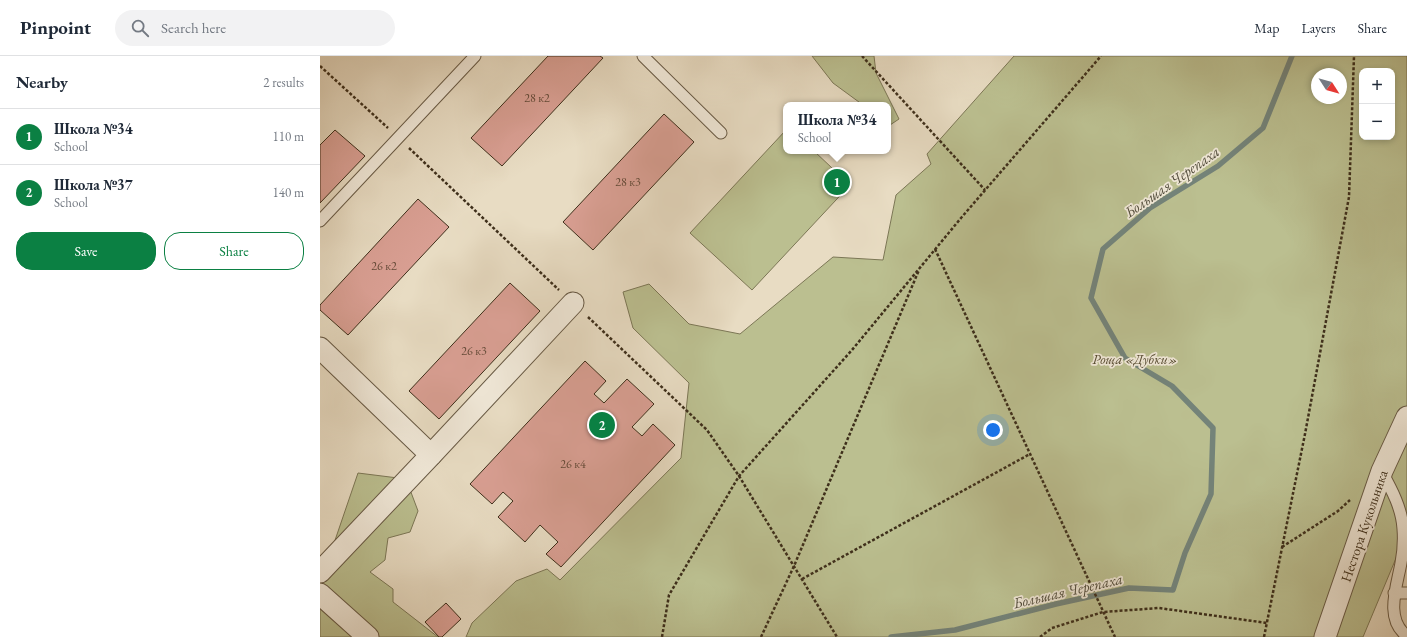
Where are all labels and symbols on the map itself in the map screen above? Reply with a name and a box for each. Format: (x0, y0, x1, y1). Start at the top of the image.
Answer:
north arrow (1311, 68, 1347, 104)
house number: 28 к2 (524, 90, 550, 106)
water label: Большая Черепаха (1120, 142, 1223, 222)
pin: 1 (824, 167, 850, 197)
house number: 28 к3 (615, 174, 641, 190)
house number: 26 к2 (371, 258, 397, 274)
house number: 26 к3 (461, 343, 487, 359)
park label: Роща «Дубки» (1092, 350, 1178, 368)
pin: 2 (589, 410, 615, 440)
your location (983, 420, 1003, 440)
house number: 26 к4 (560, 456, 586, 472)
street label: Нестора Кукольника (1336, 467, 1392, 584)
water label: Большая Черепаха (1010, 569, 1124, 613)

